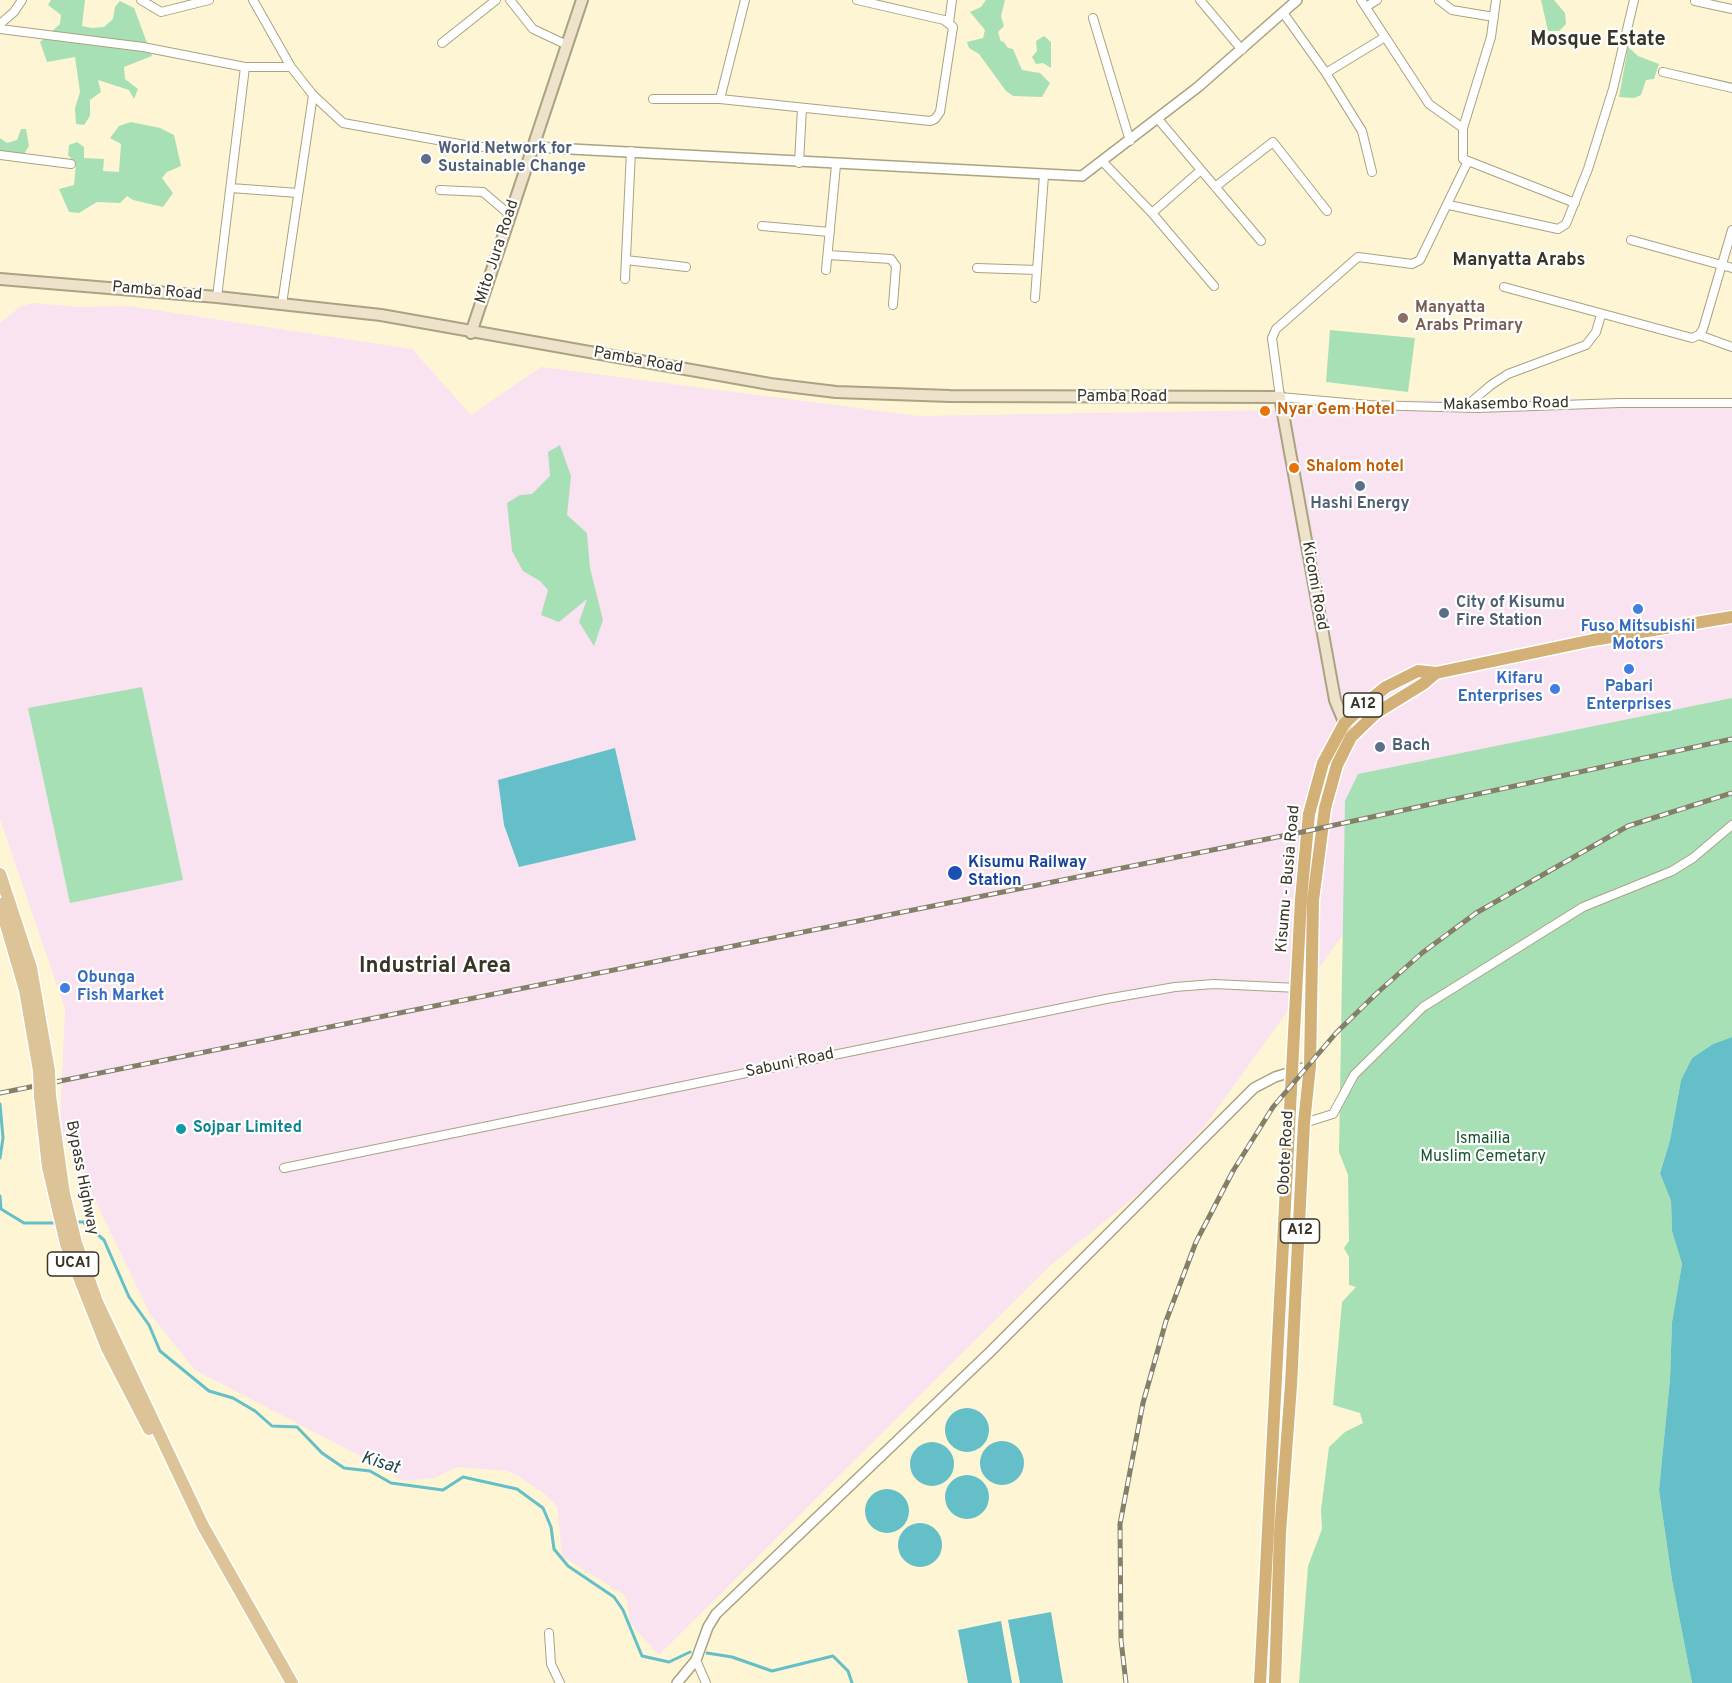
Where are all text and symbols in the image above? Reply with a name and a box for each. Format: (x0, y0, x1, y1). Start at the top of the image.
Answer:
district label: Mosque Estate (1530, 29, 1666, 53)
place label: World Network for Sustainable Change (438, 140, 586, 178)
marker: World Network for Sustainable Change (419, 152, 433, 166)
street label: Mito Jura Road (472, 197, 524, 307)
district label: Manyatta Arabs (1453, 250, 1585, 272)
street label: Pamba Road (111, 278, 203, 306)
place label: Manyatta Arabs Primary (1415, 299, 1523, 337)
marker: Manyatta Arabs Primary (1396, 311, 1410, 325)
street label: Pamba Road (592, 344, 684, 378)
street label: Pamba Road (1077, 388, 1167, 408)
street label: Makasembo Road (1443, 394, 1569, 416)
place label: Nyar Gem Hotel (1277, 401, 1395, 421)
marker: Nyar Gem Hotel (1258, 404, 1272, 418)
place label: Shalom hotel (1306, 458, 1404, 478)
marker: Shalom hotel (1287, 461, 1301, 475)
marker: Hashi Energy (1353, 479, 1367, 493)
place label: Hashi Energy (1310, 495, 1410, 515)
street label: Kicomi Road (1297, 540, 1331, 632)
place label: City of Kisumu Fire Station (1456, 594, 1565, 632)
marker: Fuso Mitsubishi Motors (1631, 602, 1645, 616)
marker: City of Kisumu Fire Station (1437, 606, 1451, 620)
place label: Fuso Mitsubishi Motors (1581, 618, 1695, 656)
marker: Pabari Enterprises (1622, 662, 1636, 676)
place label: Kifaru Enterprises (1458, 670, 1543, 708)
place label: Pabari Enterprises (1586, 678, 1672, 716)
marker: Kifaru Enterprises (1548, 682, 1562, 696)
road number: A12 (1344, 693, 1382, 717)
place label: Bach (1392, 737, 1430, 757)
marker: Bach (1373, 740, 1387, 754)
street label: Kisumu - Busia Road (1273, 805, 1305, 953)
place label: Kisumu Railway Station (968, 854, 1087, 892)
marker: Kisumu Railway Station (946, 864, 964, 882)
district label: Industrial Area (359, 955, 511, 981)
place label: Obunga Fish Market (77, 969, 164, 1007)
marker: Obunga Fish Market (58, 981, 72, 995)
street label: Sabuni Road (744, 1045, 836, 1083)
street label: Obote Road (1275, 1110, 1299, 1196)
street label: Bypass Highway (60, 1119, 102, 1237)
place label: Sojpar Limited (193, 1119, 302, 1139)
marker: Sojpar Limited (174, 1122, 188, 1136)
park label: Ismailia Muslim Cemetary (1420, 1130, 1546, 1168)
road number: A12 (1280, 1219, 1320, 1243)
road number: UCA1 (48, 1252, 98, 1276)
water label: Kisat (358, 1448, 402, 1480)

